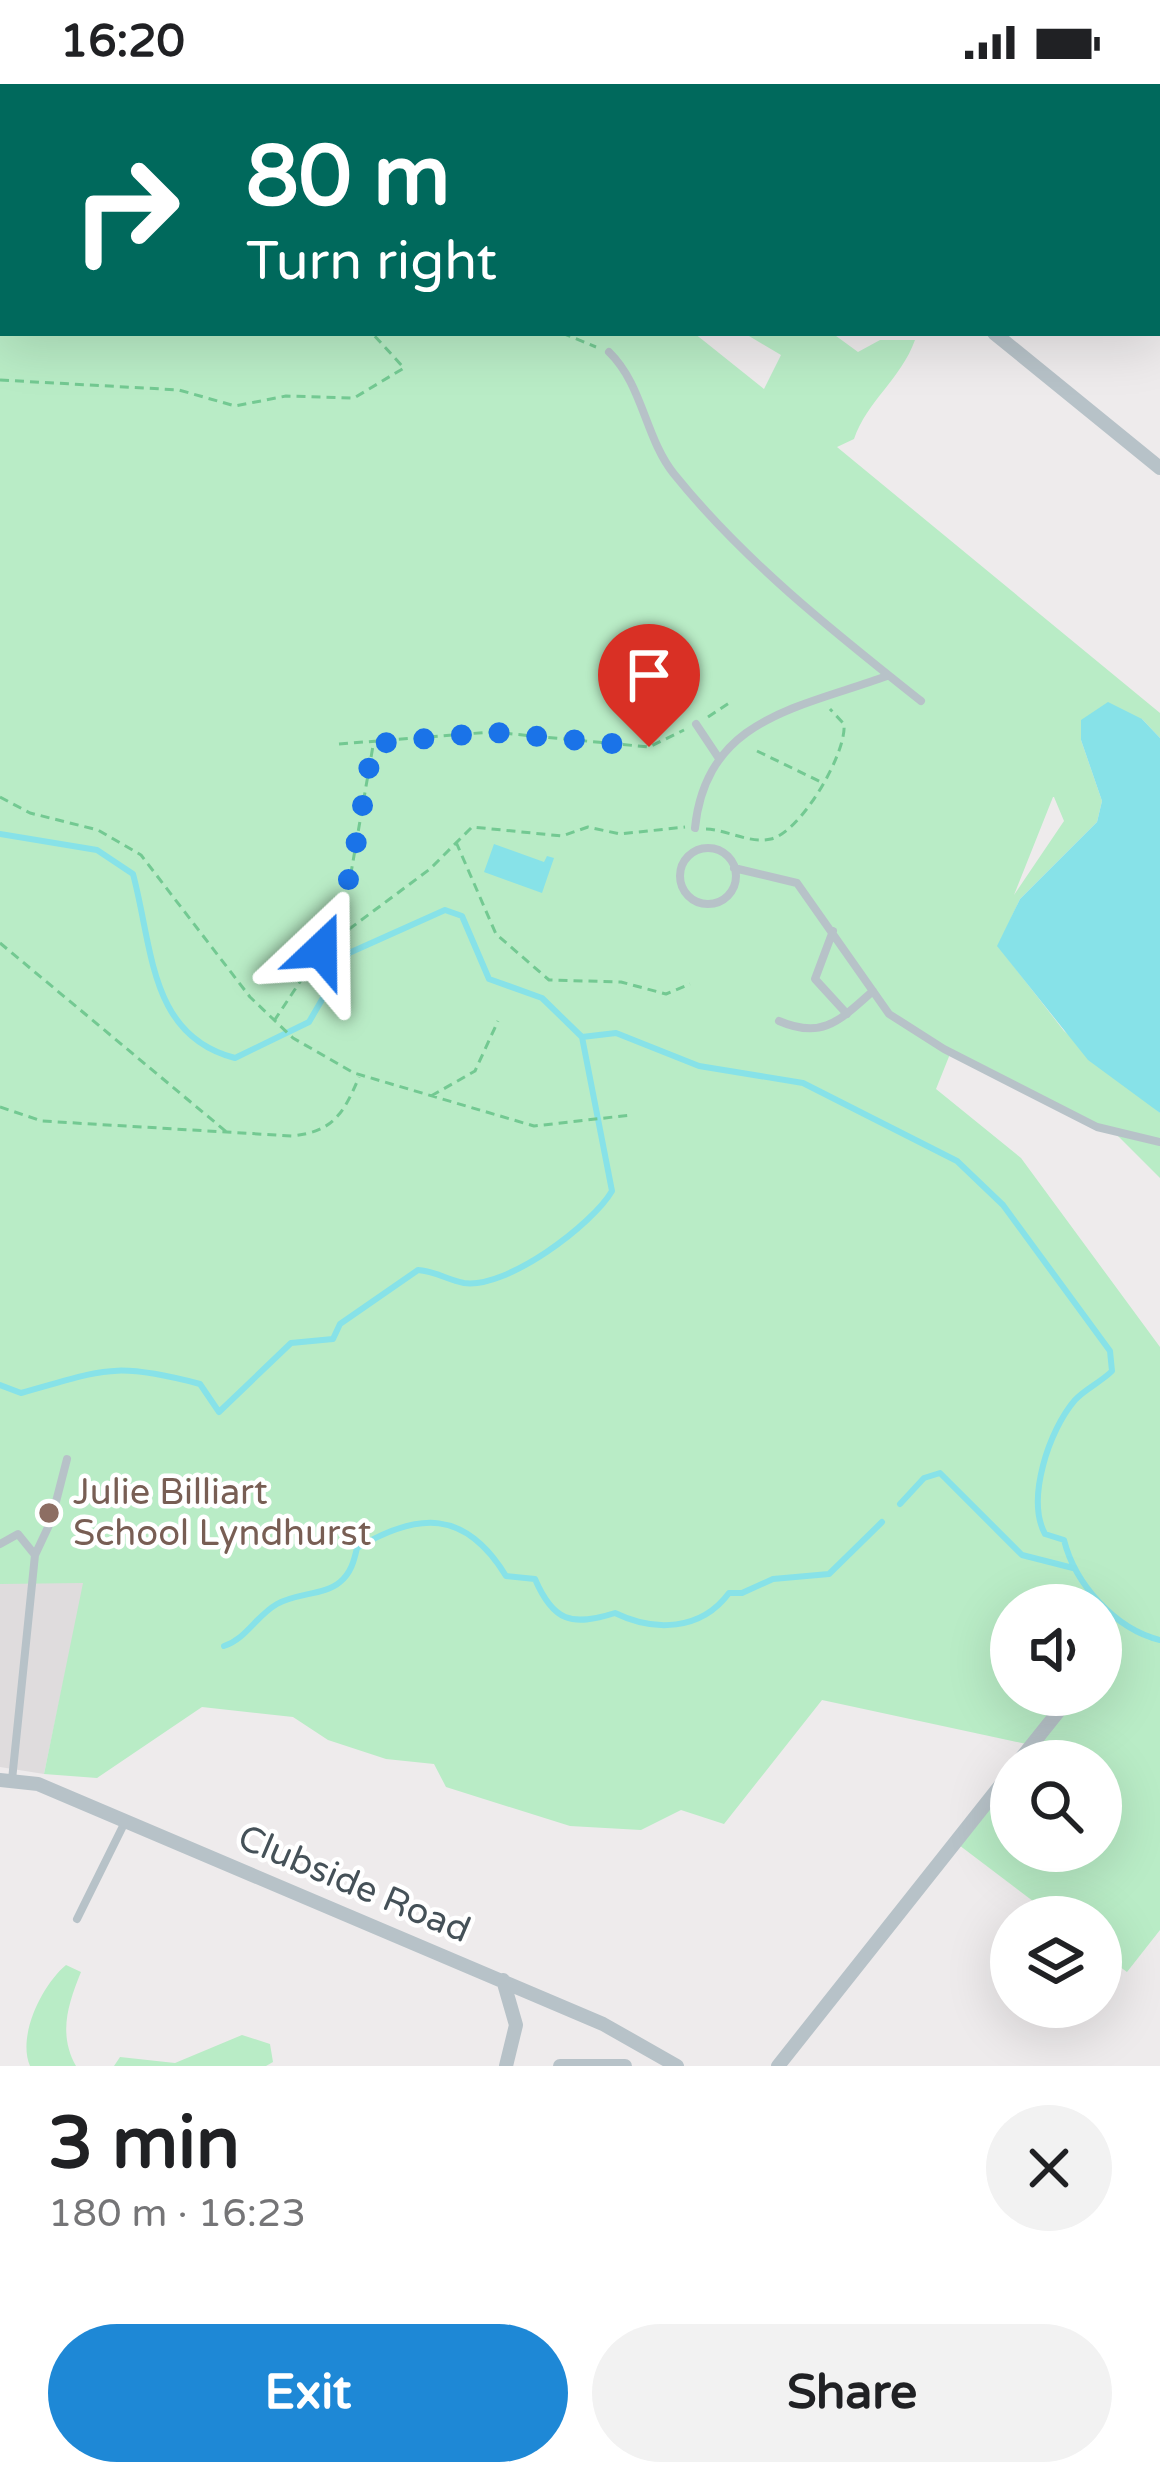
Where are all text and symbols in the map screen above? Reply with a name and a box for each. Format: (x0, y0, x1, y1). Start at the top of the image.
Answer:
text: 16:20 (60, 15, 185, 69)
text: 80 m (246, 127, 450, 228)
icon: right (48, 132, 204, 288)
text: Turn right (246, 229, 497, 294)
pin (598, 624, 700, 747)
icon: arrive (616, 642, 682, 708)
position arrow (258, 887, 384, 1013)
place label: Julie Billiart School Lyndhurst (73, 1471, 371, 1555)
marker: Julie Billiart School Lyndhurst (36, 1500, 62, 1526)
map controls (990, 1584, 1122, 2028)
button: sound (990, 1584, 1122, 1716)
button: search (990, 1740, 1122, 1872)
street label: Clubside Road (232, 1816, 476, 1952)
button: layers (990, 1896, 1122, 2028)
text: 3 min (48, 2101, 240, 2188)
button: close (986, 2105, 1112, 2231)
text: 180 m · 16:23 (48, 2190, 306, 2237)
button: Exit (48, 2324, 568, 2462)
button: Share (592, 2324, 1112, 2462)

